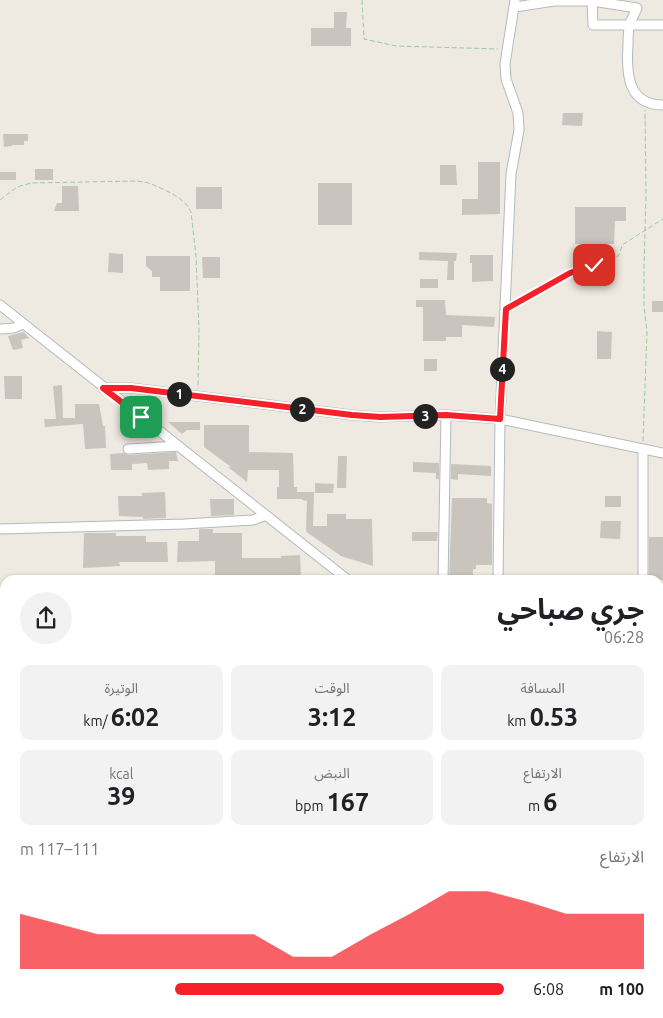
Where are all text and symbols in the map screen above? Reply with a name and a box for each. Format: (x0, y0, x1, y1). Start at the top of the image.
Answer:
pin (573, 244, 615, 286)
icon: check (580, 251, 608, 279)
pin: 4 (490, 356, 514, 382)
text: 4 (499, 361, 506, 377)
pin: 1 (166, 382, 192, 406)
text: 1 (176, 386, 183, 402)
pin (120, 396, 162, 438)
pin: 2 (290, 396, 314, 422)
text: 2 (299, 401, 306, 417)
icon: arrive (127, 403, 155, 431)
pin: 3 (412, 404, 438, 428)
text: 3 (422, 408, 429, 424)
button: share (20, 592, 72, 644)
text: جري صباحي (497, 593, 644, 624)
text: 06:28 (604, 628, 644, 646)
text: الوتيرة (105, 680, 138, 696)
text: الوقت (314, 680, 350, 696)
text: المسافة (521, 680, 565, 696)
text: 6:02 (111, 703, 159, 731)
text: 3:12 (308, 703, 356, 731)
text: 0.53 (530, 703, 578, 731)
text: /km (83, 713, 111, 729)
text: km (507, 713, 530, 729)
text: النبض (314, 765, 350, 781)
text: الارتفاع (523, 765, 562, 781)
text: kcal (109, 766, 133, 782)
text: 39 (107, 782, 135, 810)
text: 167 (327, 788, 369, 816)
text: 6 (543, 788, 557, 816)
text: bpm (295, 798, 327, 814)
text: m (528, 798, 543, 814)
text: 111–117 m (20, 840, 100, 858)
text: الارتفاع (600, 847, 644, 865)
text: 6:08 (533, 980, 564, 998)
text: 100 m (599, 980, 644, 998)

